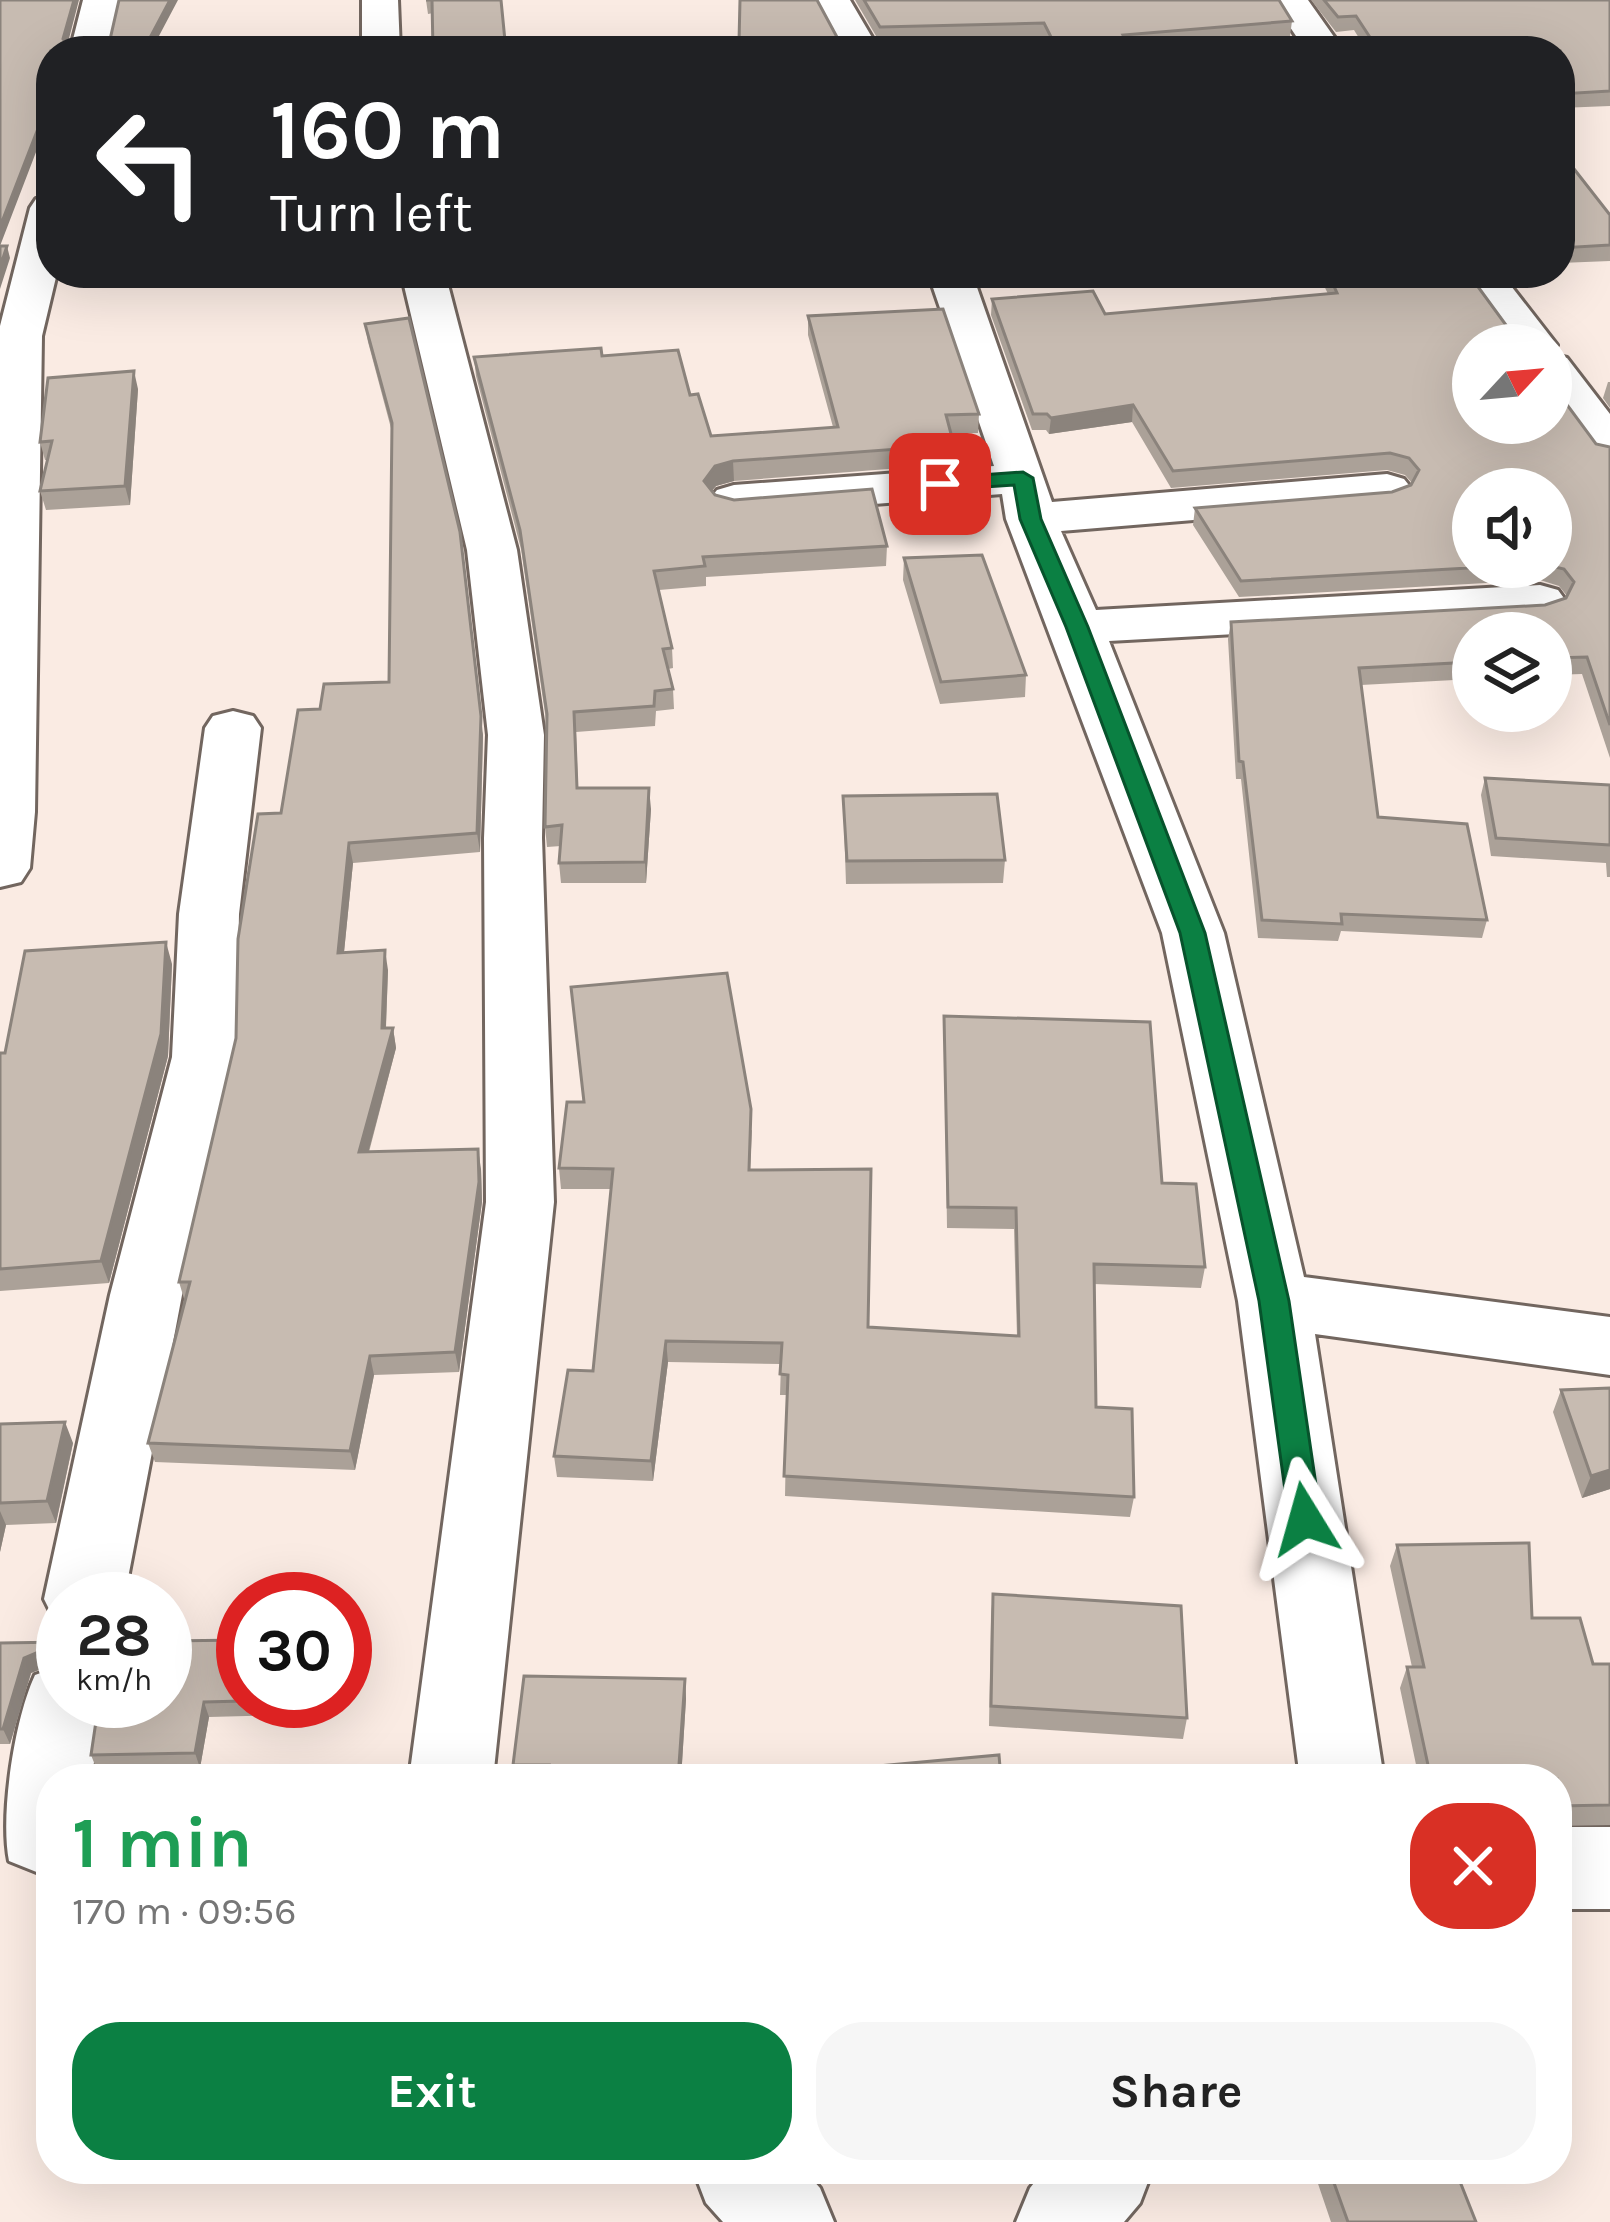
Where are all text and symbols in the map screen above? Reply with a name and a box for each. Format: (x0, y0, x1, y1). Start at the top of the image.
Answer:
text: 160 m (270, 81, 505, 179)
icon: left (72, 84, 228, 240)
text: Turn left (270, 181, 473, 245)
north arrow (1452, 324, 1572, 444)
map controls (1452, 324, 1572, 732)
pin (889, 433, 991, 535)
icon: arrive (907, 451, 973, 517)
button: sound (1452, 468, 1572, 588)
button: layers (1452, 612, 1572, 732)
position arrow (1242, 1456, 1368, 1582)
speed limit sign: 30 (216, 1572, 372, 1728)
text: 28 (76, 1600, 152, 1670)
text: km/h (76, 1662, 152, 1698)
text: 1 min (72, 1801, 253, 1885)
button: close (1410, 1803, 1536, 1929)
text: 170 m · 09:56 (72, 1888, 297, 1934)
button: Exit (72, 2022, 792, 2160)
button: Share (816, 2022, 1536, 2160)

